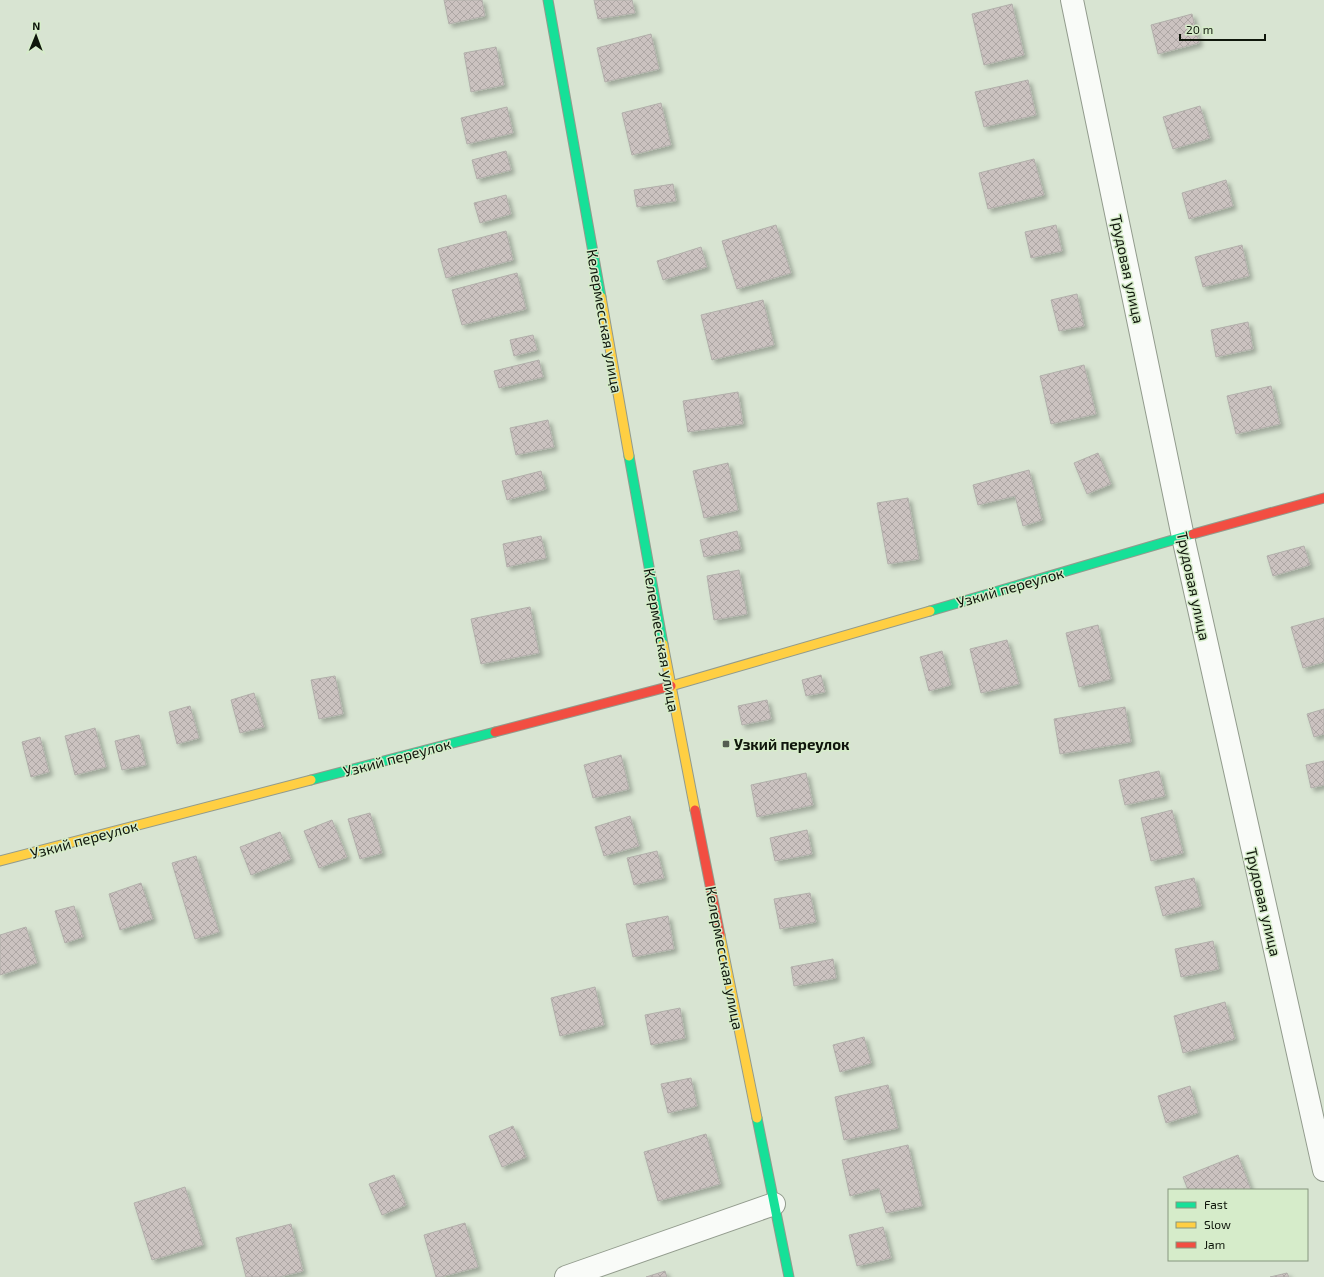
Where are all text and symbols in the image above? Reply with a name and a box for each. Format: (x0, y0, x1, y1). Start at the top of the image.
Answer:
north arrow (16, 16, 56, 56)
scale bar (1180, 16, 1265, 42)
text: N (32, 19, 40, 32)
text: 20 m (1186, 22, 1213, 36)
street label: Трудовая улица (1107, 213, 1148, 325)
street label: Келермесская улица (582, 248, 627, 395)
street label: Трудовая улица (1173, 530, 1214, 642)
street label: Узкий переулок (954, 563, 1066, 612)
street label: Келермесская улица (639, 567, 684, 714)
street label: Узкий переулок (341, 734, 453, 781)
place label: Узкий переулок (734, 735, 850, 753)
marker: Узкий переулок (721, 739, 731, 749)
street label: Узкий переулок (28, 816, 140, 863)
street label: Трудовая улица (1242, 846, 1285, 958)
street label: Келермесская улица (701, 885, 748, 1032)
legend (1168, 1189, 1308, 1261)
text: Fast (1204, 1197, 1228, 1211)
text: Slow (1204, 1217, 1231, 1231)
text: Jam (1204, 1237, 1225, 1251)

